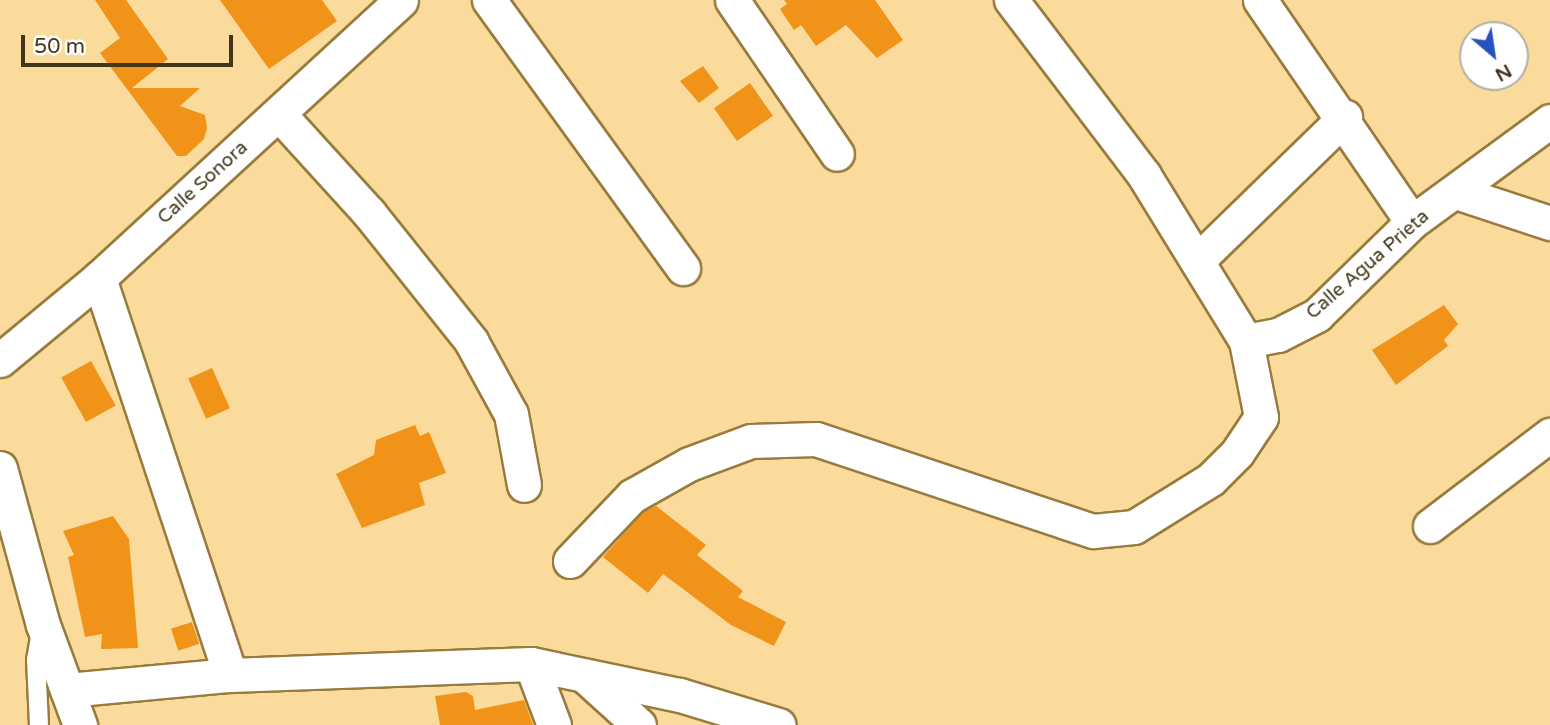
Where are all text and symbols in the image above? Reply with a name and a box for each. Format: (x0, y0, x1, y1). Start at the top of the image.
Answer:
scale bar (24, 21, 236, 65)
north arrow (1459, 21, 1529, 91)
text: 50 m (34, 34, 85, 59)
text: N (1491, 59, 1515, 86)
street label: Calle Sonora (153, 137, 253, 229)
street label: Calle Agua Prieta (1302, 205, 1434, 325)

